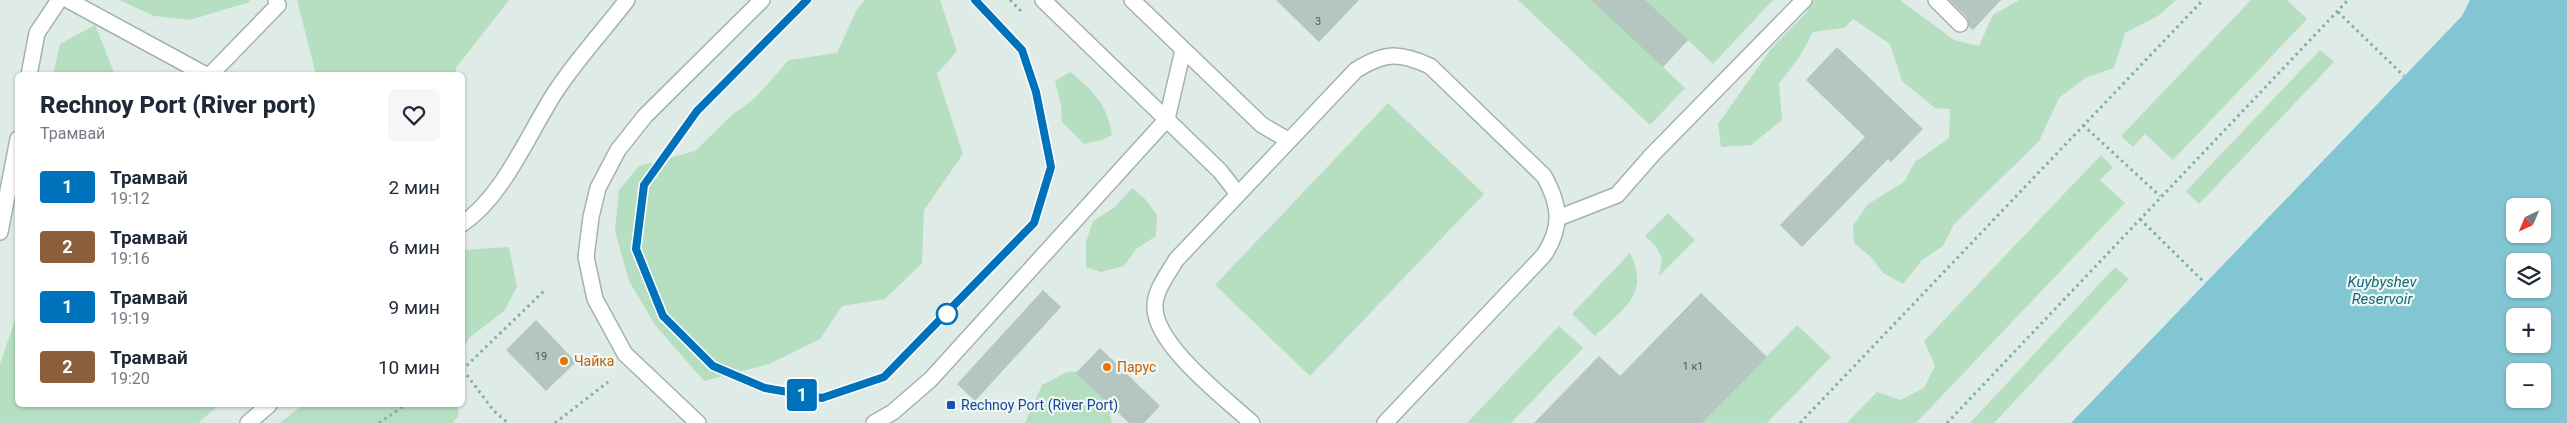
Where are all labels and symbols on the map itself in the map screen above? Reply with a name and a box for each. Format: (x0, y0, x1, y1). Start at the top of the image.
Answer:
house number: 3 (1315, 15, 1321, 28)
north arrow (2506, 198, 2551, 242)
water label: Kuybyshev Reservoir (2347, 273, 2417, 308)
unlabelled marker (936, 303, 958, 325)
house number: 19 (535, 350, 547, 363)
place label: Чайка (574, 353, 614, 369)
marker: Чайка (558, 355, 570, 367)
place label: Парус (1117, 359, 1156, 375)
house number: 1 к1 (1682, 360, 1704, 373)
marker: Парус (1101, 361, 1113, 373)
line badge: 1 (786, 379, 818, 411)
place label: Rechnoy Port (River Port) (961, 397, 1118, 414)
marker: Rechnoy Port (River Port) (945, 399, 957, 411)

